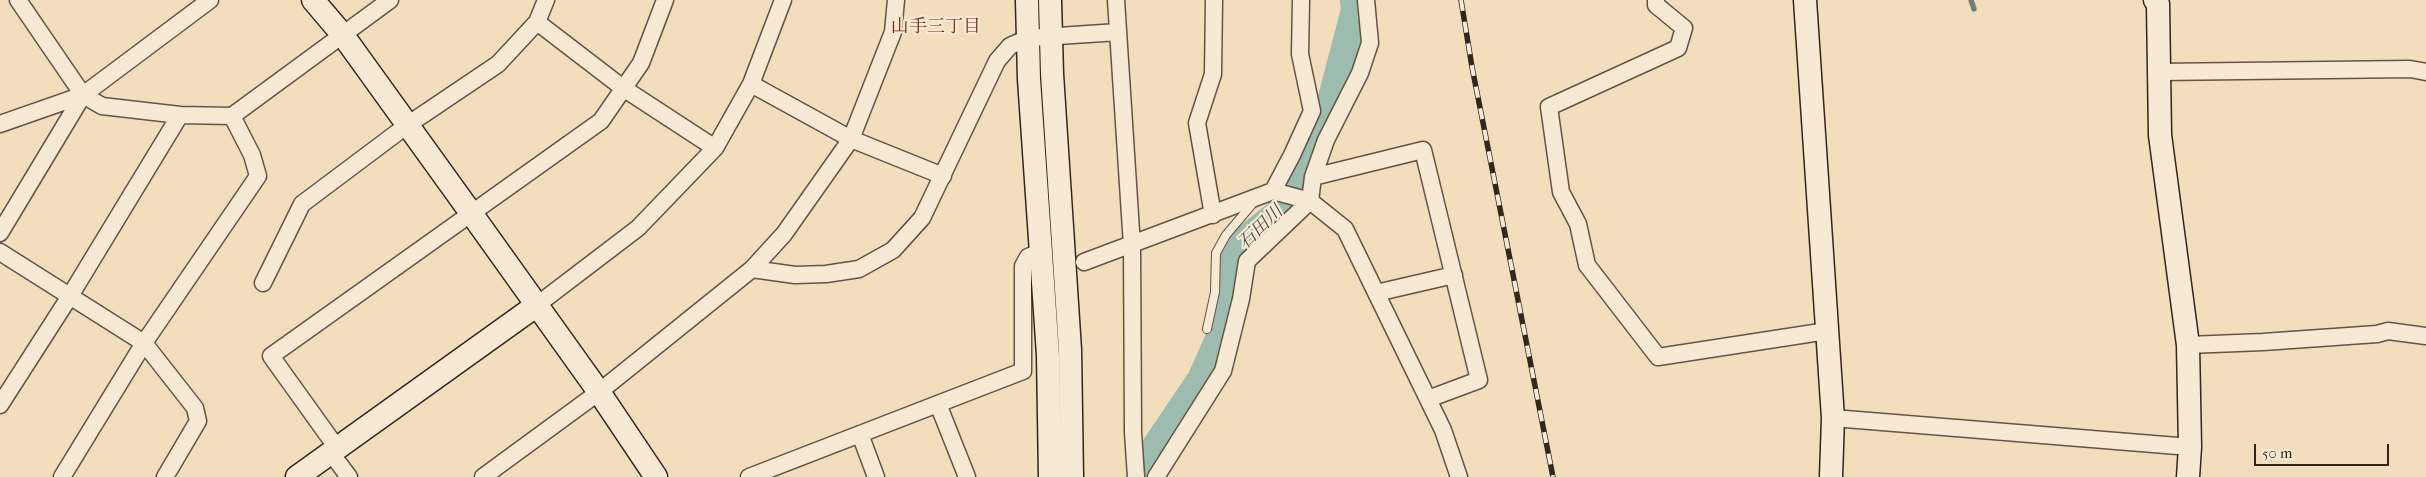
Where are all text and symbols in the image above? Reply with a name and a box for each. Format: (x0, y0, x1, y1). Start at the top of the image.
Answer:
district label: 山手三丁目 (891, 17, 981, 39)
water label: 石田川 (1234, 201, 1288, 255)
scale bar (2256, 434, 2391, 466)
text: 50 m (2262, 444, 2292, 462)

